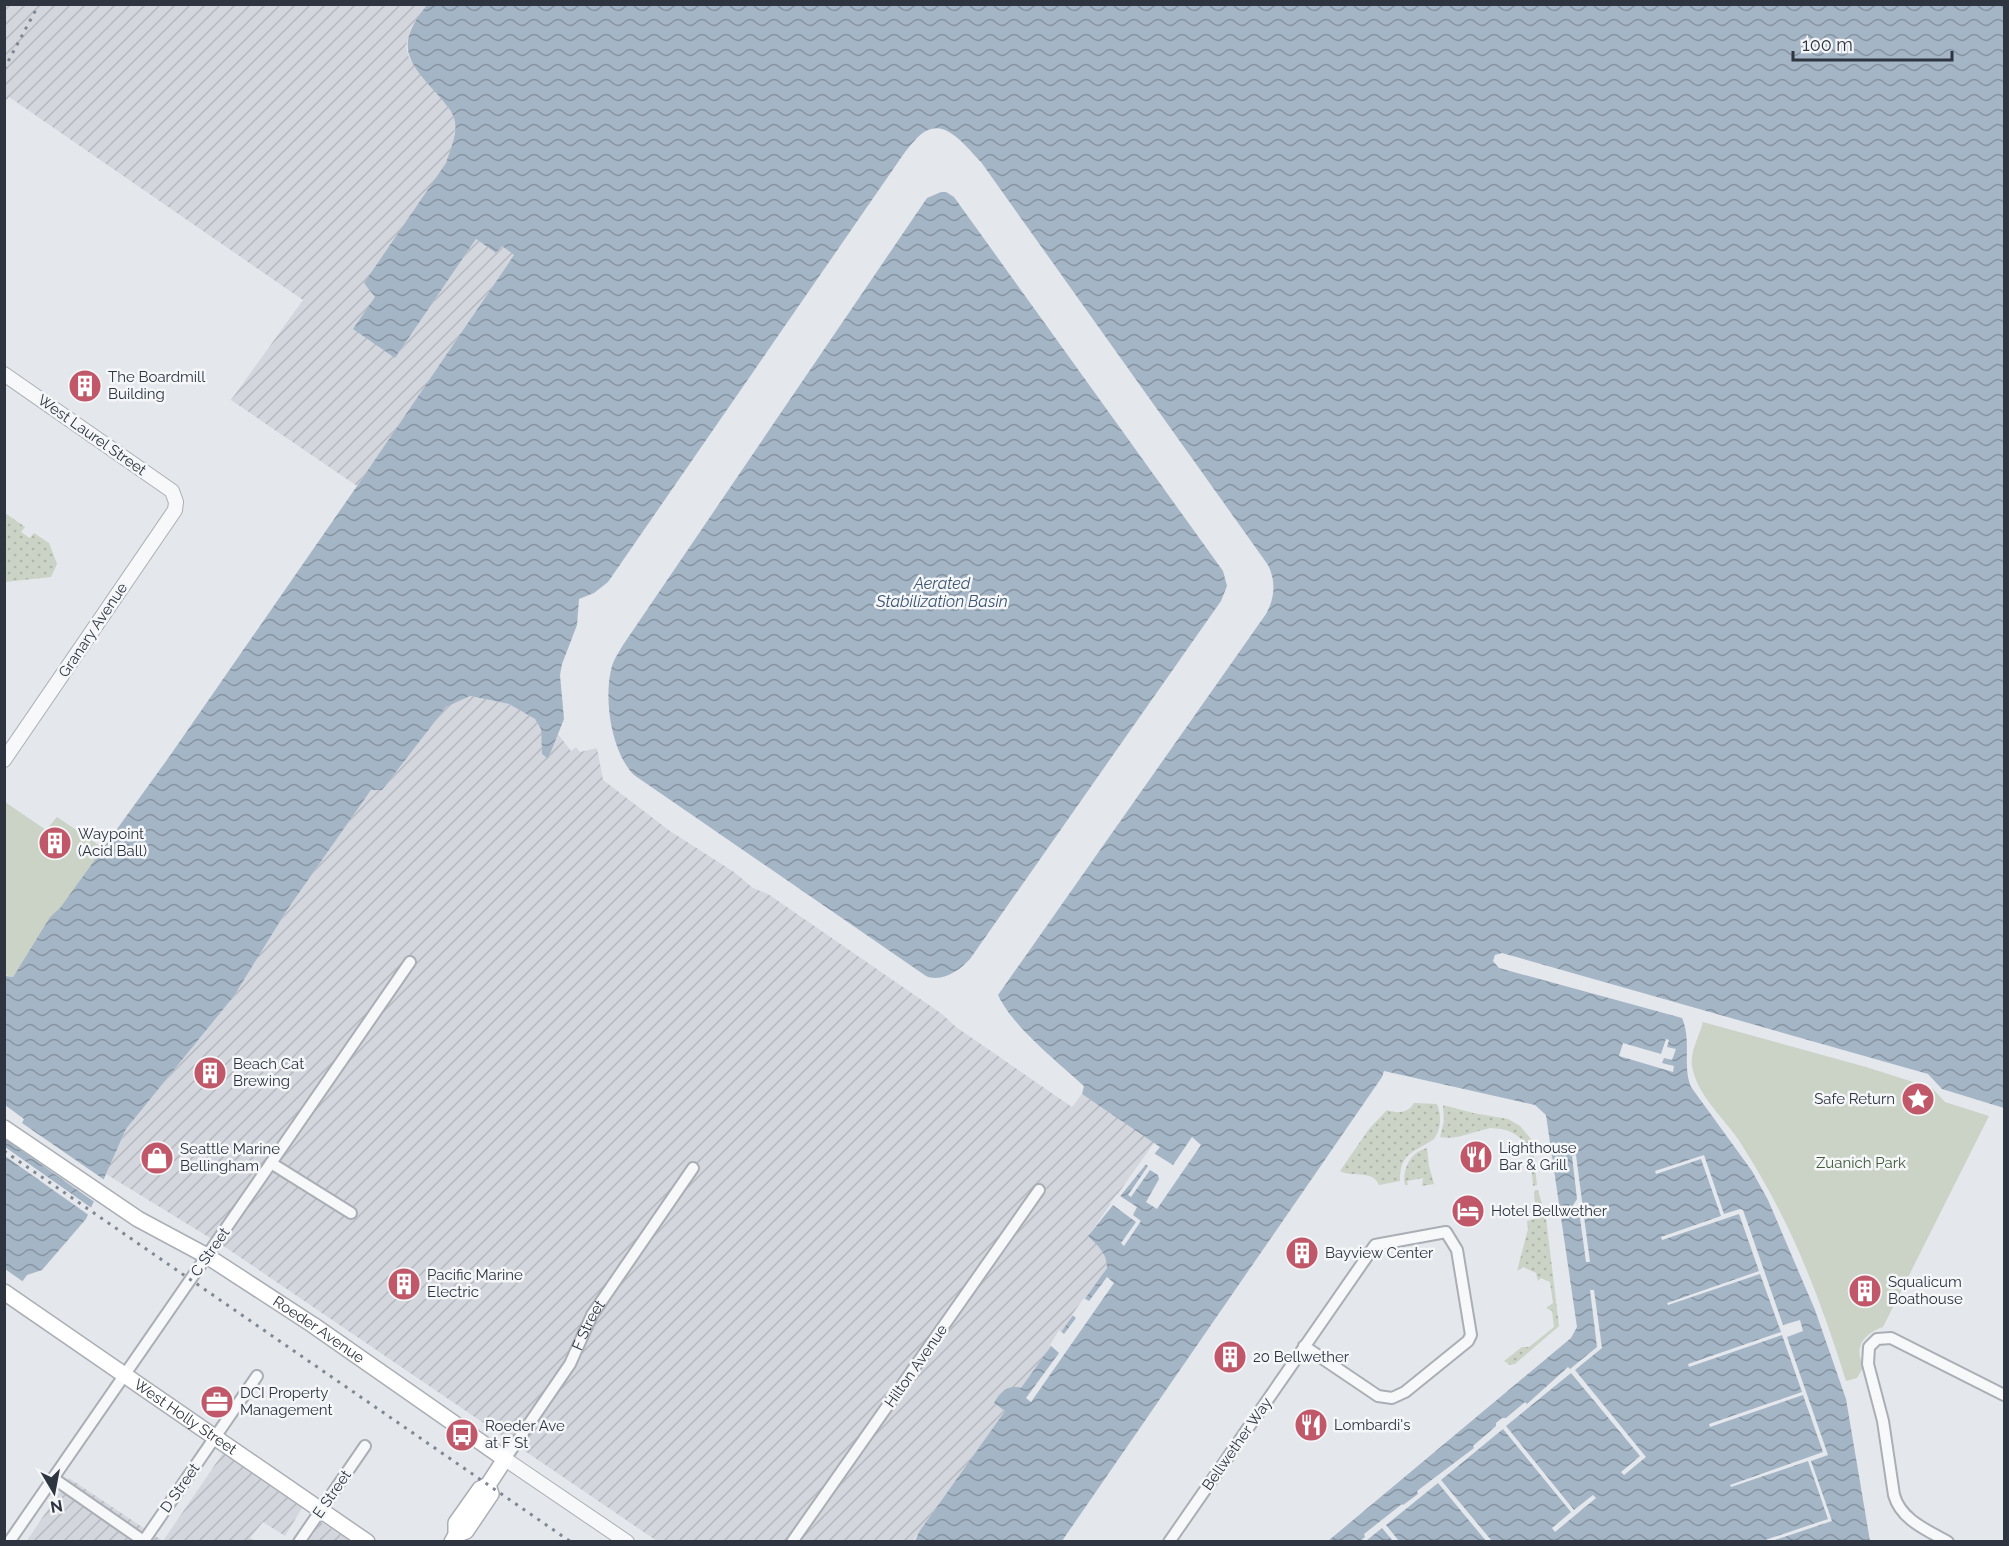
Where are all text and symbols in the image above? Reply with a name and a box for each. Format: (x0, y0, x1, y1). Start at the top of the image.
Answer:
scale bar (1793, 24, 1952, 62)
text: 100 m (1802, 34, 1853, 55)
building icon: The Boardmill Building (67, 368, 103, 404)
place label: The Boardmill Building (108, 368, 206, 403)
street label: West Laurel Street (34, 391, 150, 479)
water label: Aerated Stabilization Basin (875, 574, 1008, 611)
street label: Granary Avenue (55, 579, 131, 681)
building icon: Waypoint (Acid Ball) (37, 825, 73, 861)
place label: Waypoint (Acid Ball) (78, 825, 147, 860)
building icon: Beach Cat Brewing (192, 1055, 228, 1091)
place label: Beach Cat Brewing (233, 1055, 304, 1090)
place icon: Safe Return (1900, 1081, 1936, 1117)
place label: Safe Return (1814, 1090, 1895, 1108)
restaurant icon: Lighthouse Bar & Grill (1458, 1139, 1494, 1175)
place label: Lighthouse Bar & Grill (1499, 1139, 1577, 1174)
shop icon: Seattle Marine Bellingham (139, 1140, 175, 1176)
place label: Seattle Marine Bellingham (180, 1140, 280, 1175)
park label: Zuanich Park (1816, 1154, 1906, 1172)
hotel icon: Hotel Bellwether (1450, 1193, 1486, 1229)
place label: Hotel Bellwether (1491, 1202, 1608, 1220)
street label: C Street (187, 1224, 233, 1280)
building icon: Bayview Center (1284, 1235, 1320, 1271)
place label: Bayview Center (1325, 1244, 1434, 1262)
building icon: Pacific Marine Electric (386, 1266, 422, 1302)
place label: Pacific Marine Electric (427, 1266, 523, 1301)
building icon: Squalicum Boathouse (1847, 1273, 1883, 1309)
place label: Squalicum Boathouse (1888, 1273, 1963, 1308)
street label: Roeder Avenue (270, 1292, 368, 1367)
street label: F Street (568, 1297, 609, 1353)
street label: Hilton Avenue (881, 1321, 951, 1411)
building icon: 20 Bellwether (1212, 1339, 1248, 1375)
place label: 20 Bellwether (1253, 1348, 1350, 1366)
street label: West Holly Street (130, 1375, 240, 1458)
office icon: DCI Property Management (199, 1384, 235, 1420)
place label: DCI Property Management (240, 1384, 333, 1419)
street label: Bellwether Way (1198, 1394, 1276, 1494)
restaurant icon: Lombardi's (1293, 1407, 1329, 1443)
place label: Lombardi's (1334, 1416, 1410, 1434)
bus stop icon: Roeder Ave at F St (444, 1417, 480, 1453)
place label: Roeder Ave at F St (485, 1417, 565, 1452)
street label: D Street (157, 1460, 203, 1516)
north arrow (24, 1462, 84, 1522)
street label: E Street (309, 1466, 355, 1522)
text: N (49, 1496, 64, 1517)

